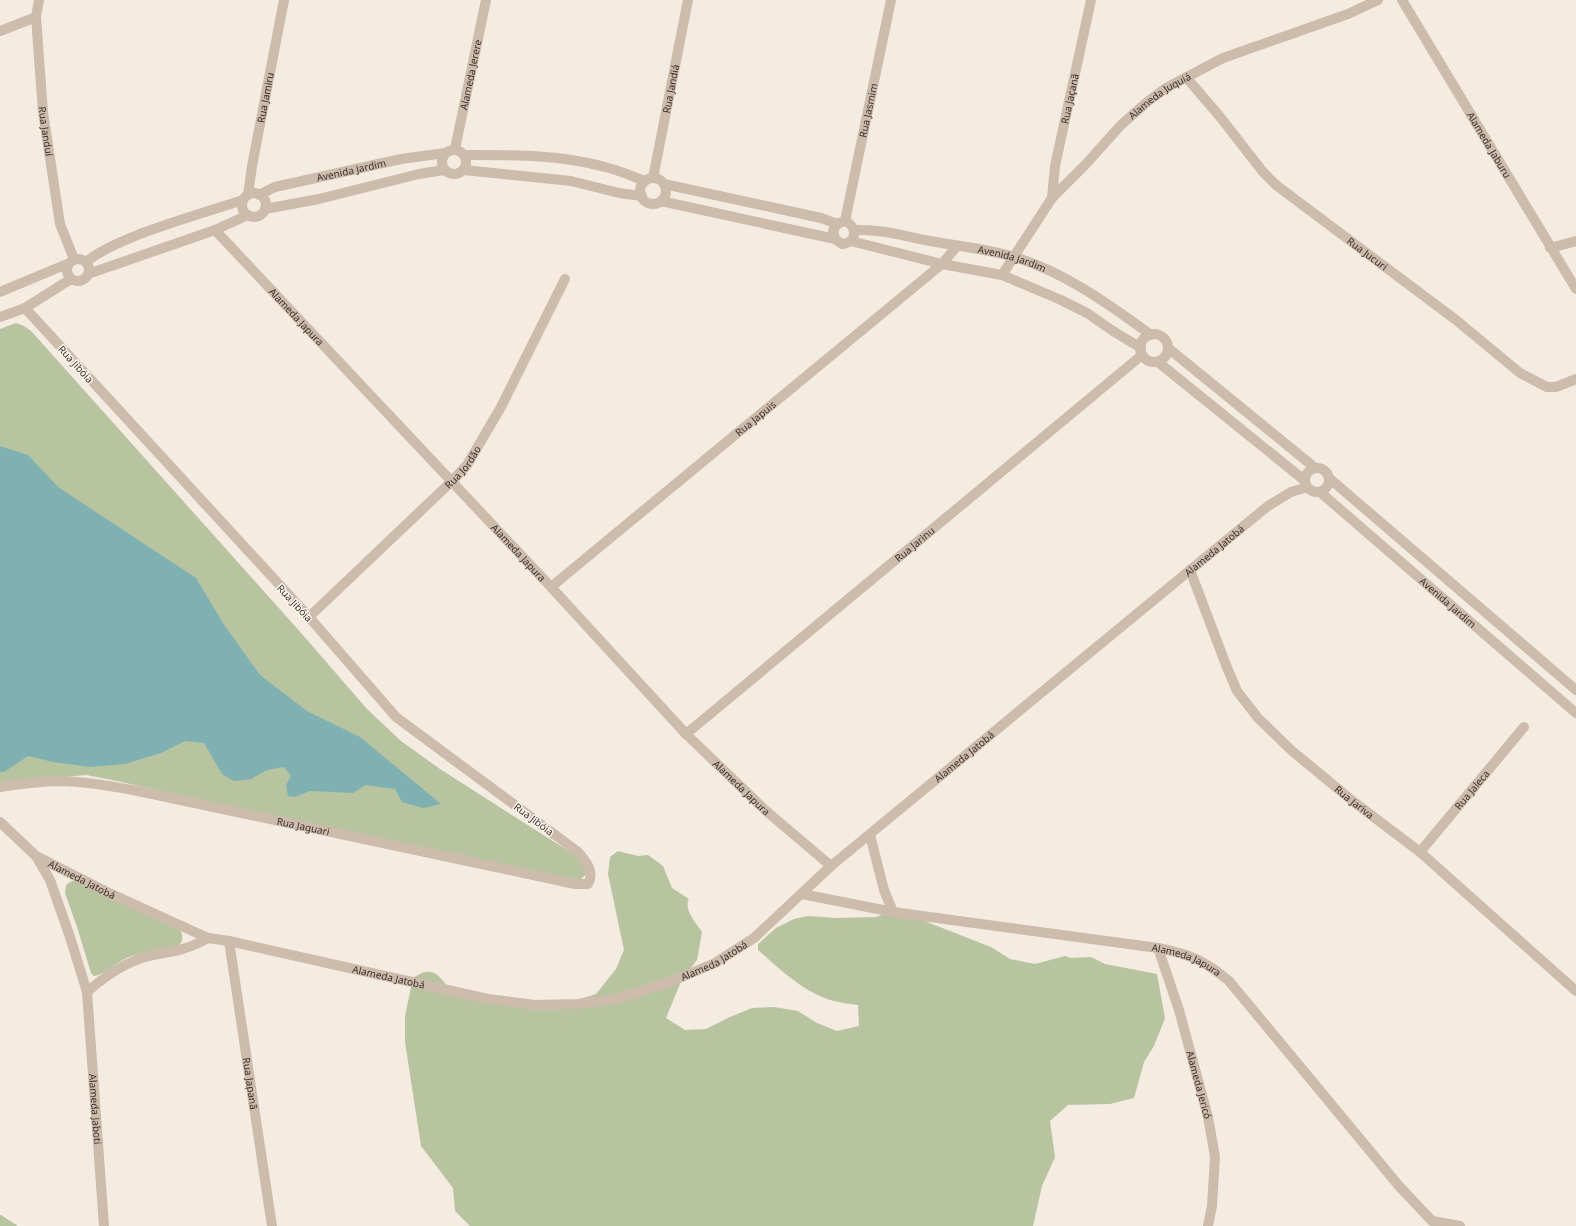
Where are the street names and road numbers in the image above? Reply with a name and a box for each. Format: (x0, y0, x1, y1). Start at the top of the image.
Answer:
street label: Alameda Jerere (456, 38, 485, 111)
street label: Rua Jandiá (659, 63, 682, 114)
street label: Alameda Juquiá (1125, 69, 1193, 122)
street label: Rua Jamiru (253, 71, 277, 124)
street label: Rua Jaçanã (1057, 72, 1082, 125)
street label: Rua Jasmim (856, 82, 880, 139)
street label: Rua Janduí (36, 106, 57, 157)
street label: Alameda Jaburu (1464, 109, 1515, 181)
street label: Avenida Jardim (315, 156, 387, 185)
street label: Rua Jucuri (1344, 234, 1391, 273)
street label: Avenida Jardim (977, 242, 1048, 275)
street label: Alameda Japura (266, 285, 327, 348)
street label: Rua Jibóia (55, 342, 97, 386)
street label: Rua Japuis (732, 397, 779, 439)
street label: Rua Jordão (441, 443, 484, 492)
street label: Alameda Japura (488, 521, 549, 584)
street label: Alameda Jatobá (1181, 522, 1247, 579)
street label: Rua Jarinu (891, 523, 937, 565)
street label: Avenida Jardim (1417, 574, 1479, 631)
street label: Rua Jibóia (274, 581, 316, 625)
street label: Alameda Jatobá (931, 728, 997, 785)
street label: Alameda Japura (710, 757, 773, 818)
street label: Rua Jaleca (1451, 767, 1492, 813)
street label: Rua Jariva (1332, 782, 1377, 822)
street label: Rua Jibóia (511, 799, 557, 839)
street label: Rua Jaguari (276, 814, 331, 839)
street label: Alameda Jatobá (46, 856, 118, 902)
street label: Alameda Jatobá (678, 937, 750, 984)
street label: Alameda Japura (1151, 940, 1224, 979)
street label: Alameda Jatobá (351, 962, 426, 992)
street label: Alameda Jericó (1183, 1049, 1215, 1120)
street label: Rua Japanã (240, 1056, 261, 1110)
street label: Alameda Jaboti (86, 1073, 105, 1145)

